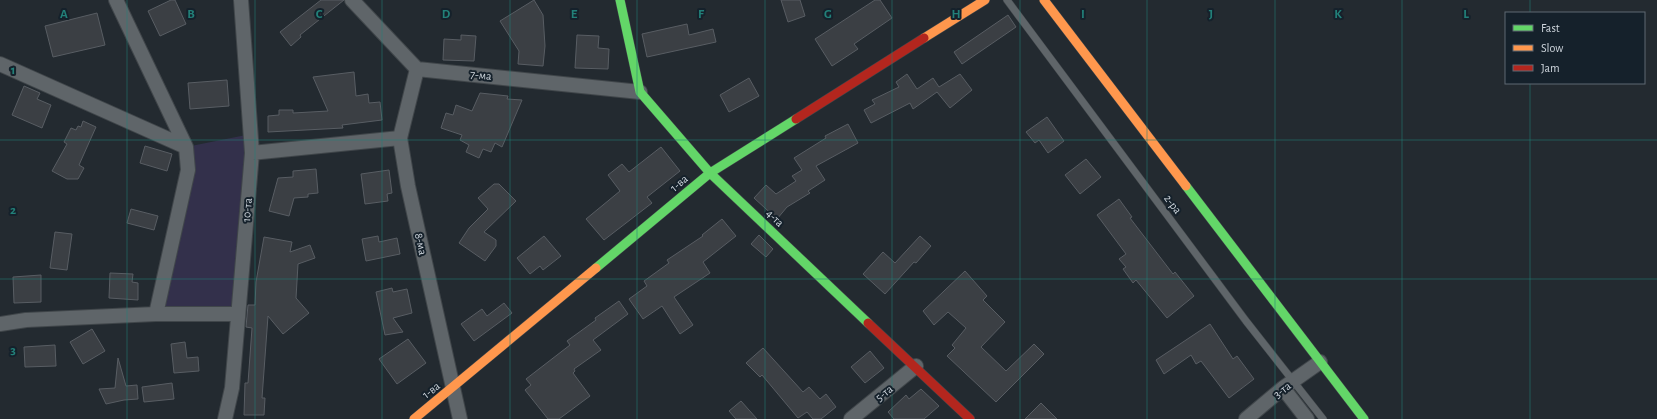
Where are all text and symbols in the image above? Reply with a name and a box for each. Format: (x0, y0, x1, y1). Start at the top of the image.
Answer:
text: A (60, 8, 68, 21)
text: B (187, 8, 195, 21)
text: C (316, 8, 323, 21)
text: D (442, 8, 451, 21)
text: E (571, 8, 578, 21)
text: F (698, 8, 705, 21)
text: G (824, 8, 832, 21)
text: H (951, 8, 961, 21)
text: I (1081, 8, 1085, 21)
text: J (1209, 8, 1213, 21)
text: K (1334, 8, 1342, 21)
text: L (1463, 8, 1469, 21)
legend (1505, 12, 1645, 84)
text: Fast (1541, 22, 1560, 34)
text: Slow (1541, 42, 1563, 54)
text: Jam (1541, 62, 1560, 74)
text: 1 (11, 64, 15, 77)
street label: 7-ма (470, 68, 493, 82)
street label: 1-ва (668, 172, 690, 194)
street label: 2-ра (1162, 192, 1184, 216)
street label: 10-та (240, 197, 254, 222)
text: 2 (10, 204, 16, 217)
street label: 4-та (764, 207, 787, 229)
street label: 8-ма (413, 232, 429, 257)
text: 3 (10, 344, 16, 357)
street label: 1-ва (420, 379, 443, 401)
street label: 3-та (1271, 379, 1293, 400)
street label: 5-та (873, 382, 895, 403)

